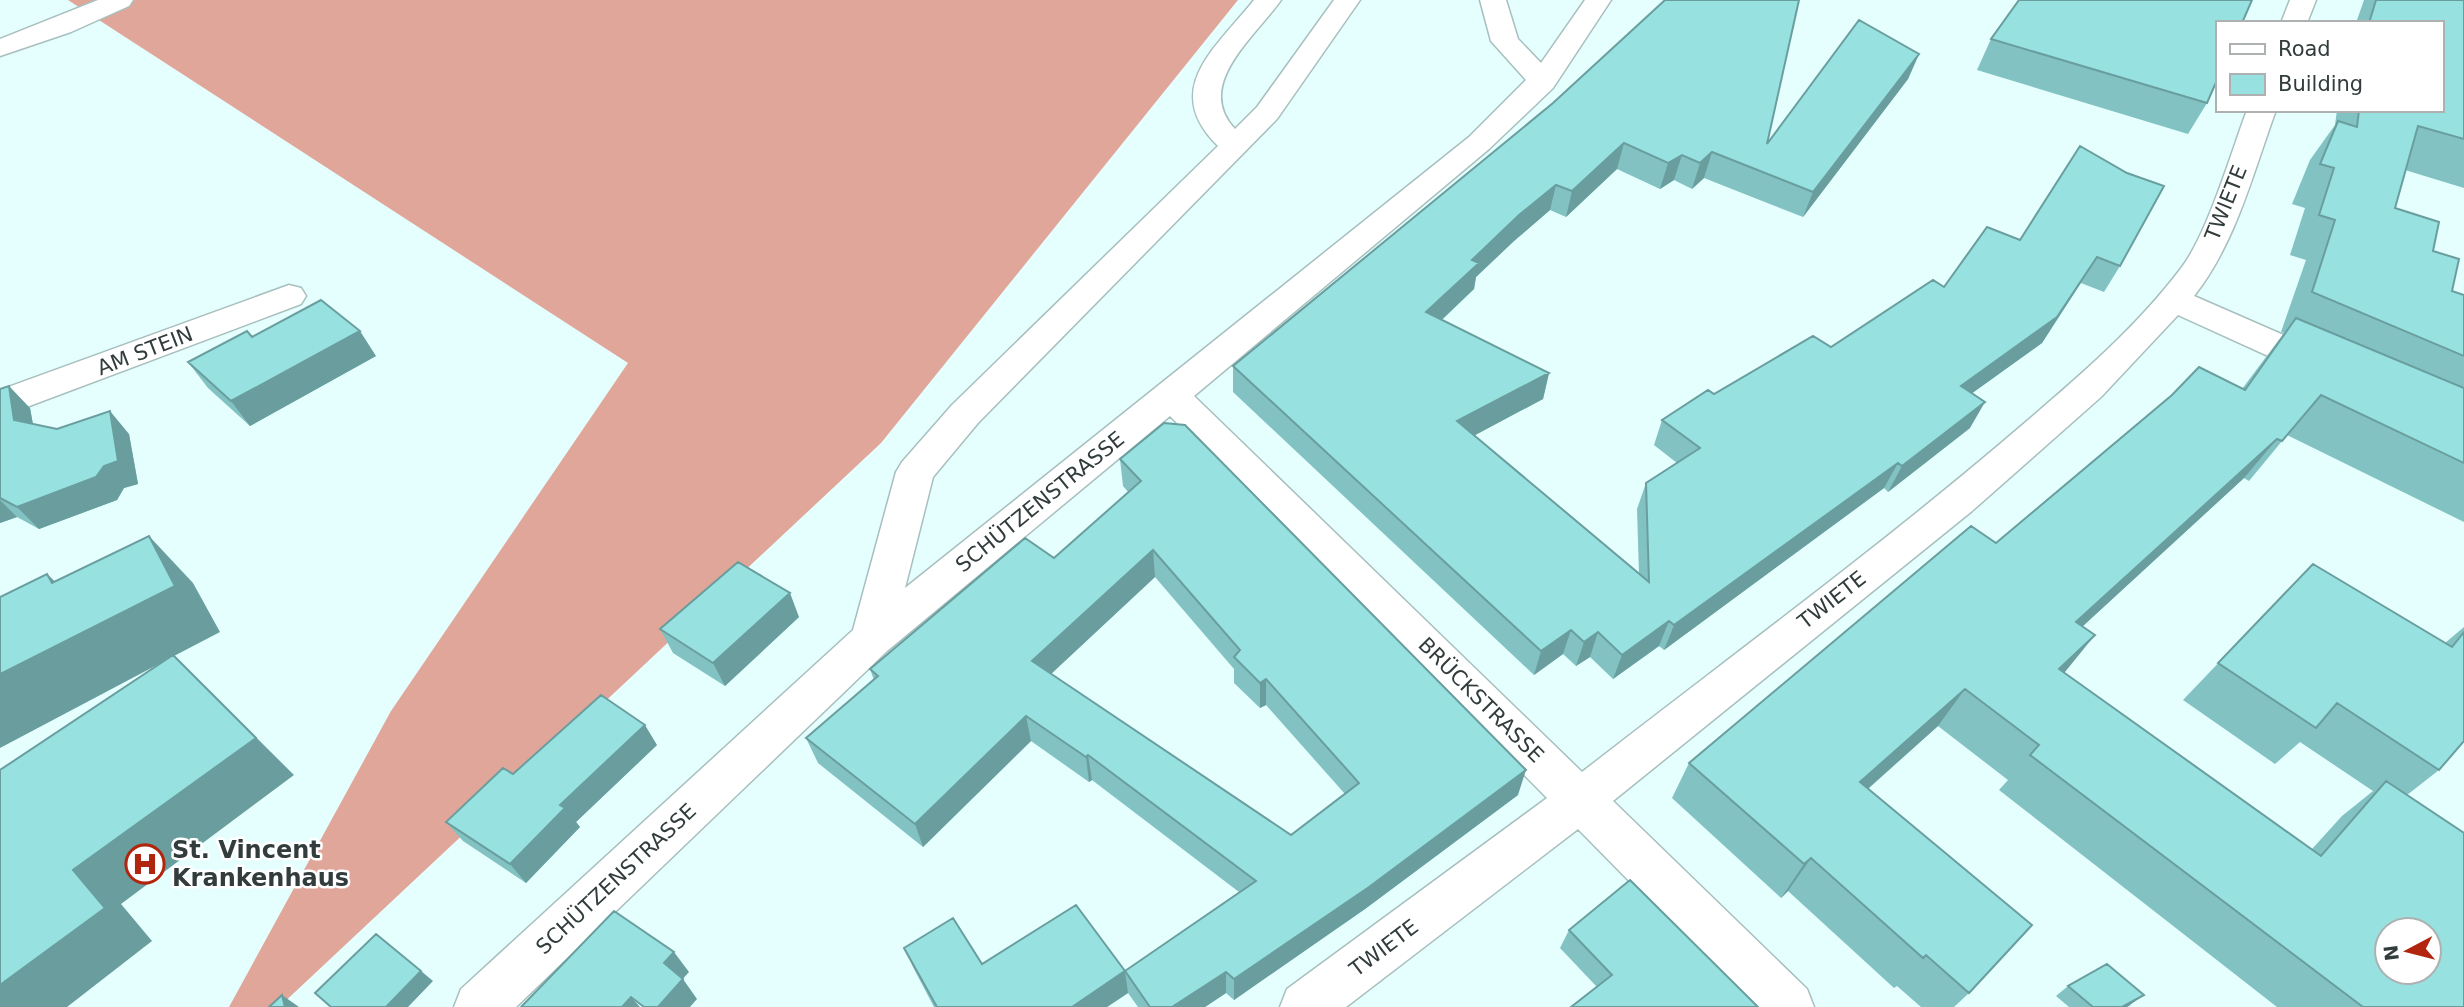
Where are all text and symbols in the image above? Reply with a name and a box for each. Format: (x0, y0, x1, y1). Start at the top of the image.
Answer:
legend (2216, 21, 2443, 112)
text: Road (2278, 37, 2331, 61)
text: Building (2278, 72, 2363, 96)
street label: TWIETE (2200, 162, 2252, 245)
street label: AM STEIN (94, 322, 196, 380)
street label: SCHÜTZENSTRASSE (950, 426, 1129, 577)
street label: TWIETE (1793, 566, 1871, 634)
street label: BRÜCKSTRASSE (1413, 632, 1549, 768)
street label: SCHÜTZENSTRASSE (531, 798, 701, 959)
place label: St. Vincent Krankenhaus (172, 836, 349, 892)
hospital icon: St. Vincent Krankenhaus (124, 843, 166, 885)
street label: TWIETE (1344, 915, 1423, 982)
north arrow (2373, 916, 2443, 986)
text: N (2379, 944, 2403, 962)

